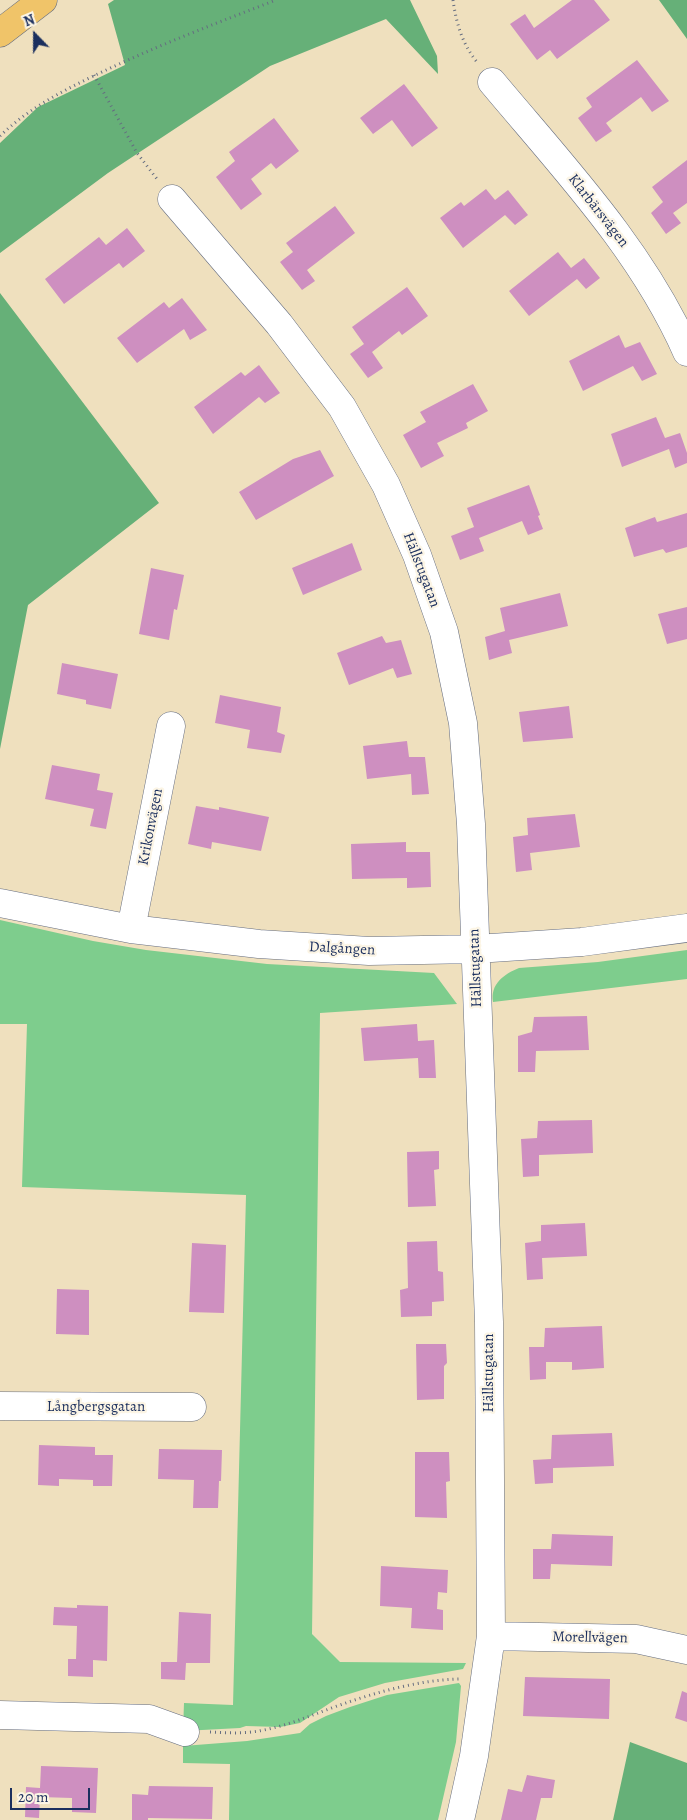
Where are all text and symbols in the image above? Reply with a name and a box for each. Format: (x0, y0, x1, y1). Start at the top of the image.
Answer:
north arrow (10, 10, 60, 60)
text: N (21, 10, 37, 31)
street label: Klarbärsvägen (564, 171, 632, 251)
street label: Hällstugatan (398, 530, 444, 610)
street label: Krikonvägen (135, 787, 167, 867)
street label: Hällstugatan (466, 928, 486, 1008)
street label: Dalgången (308, 938, 376, 960)
street label: Hällstugatan (480, 1334, 498, 1412)
street label: Långbergsgatan (47, 1398, 145, 1416)
street label: Morellvägen (552, 1628, 628, 1648)
scale bar (12, 1778, 92, 1810)
text: 20 m (18, 1787, 49, 1807)

